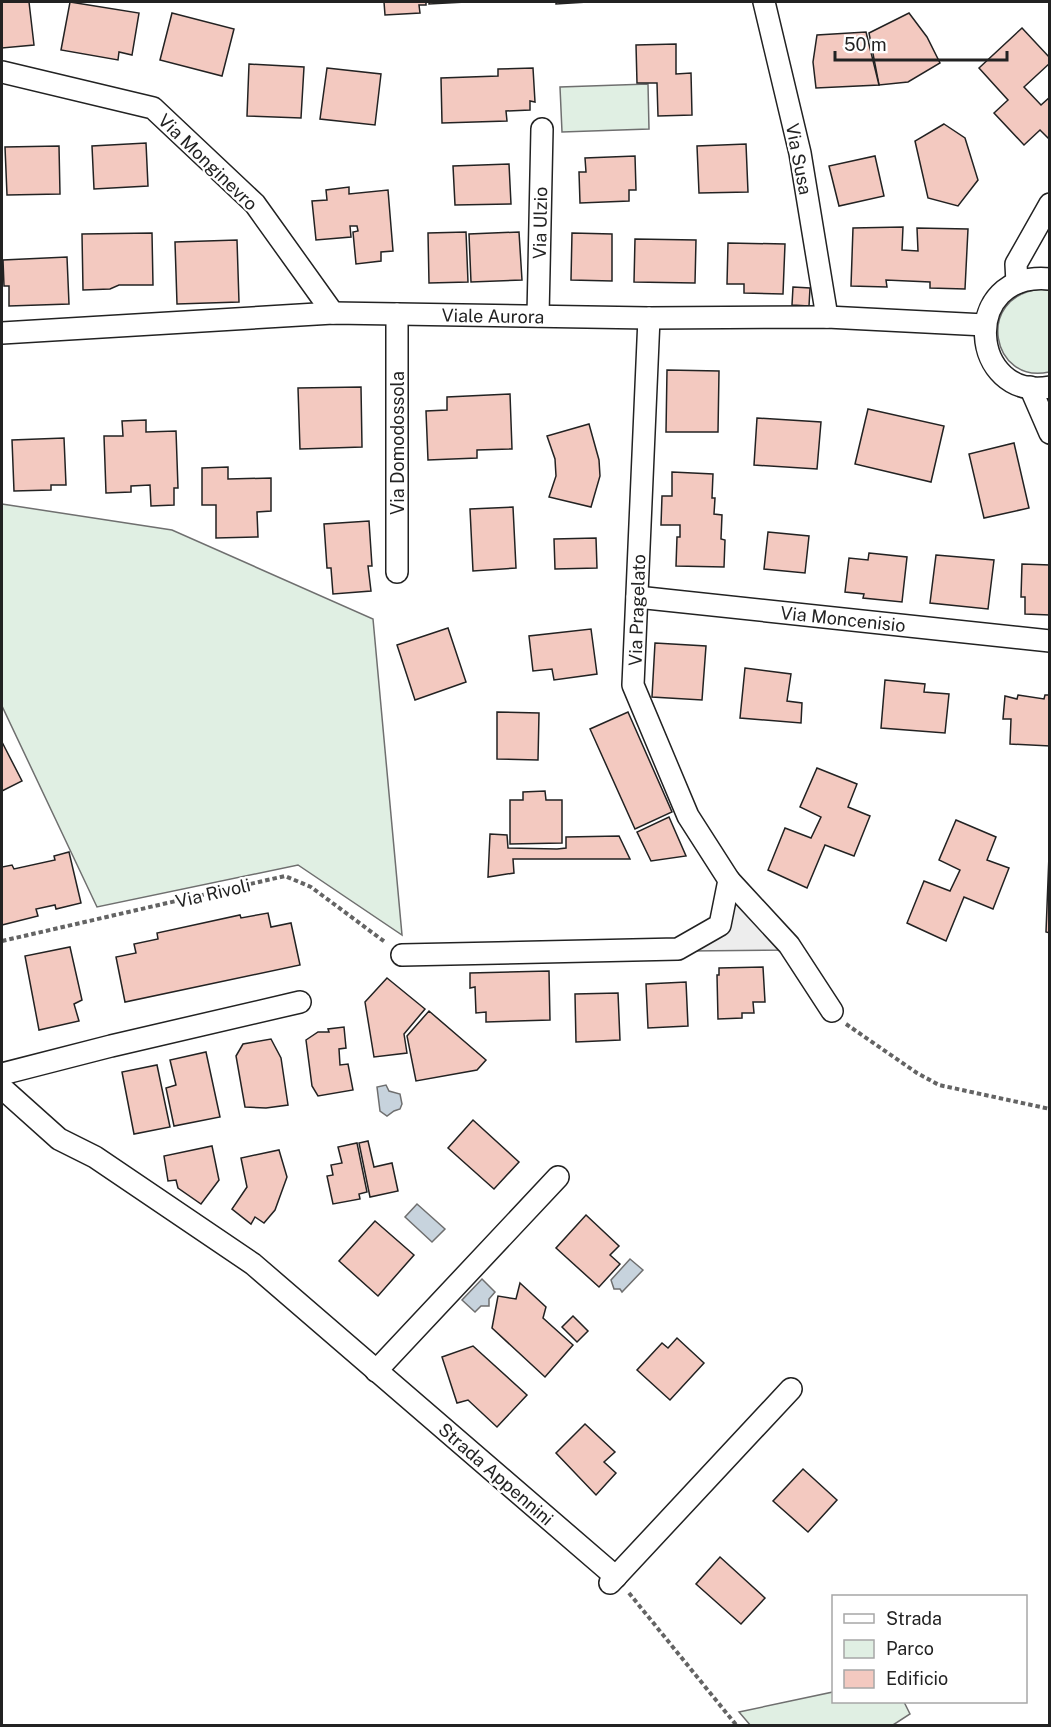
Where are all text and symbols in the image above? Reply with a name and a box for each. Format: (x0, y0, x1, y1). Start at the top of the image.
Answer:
scale bar (835, 24, 1008, 62)
text: 50 m (844, 34, 887, 55)
street label: Via Monginevro (154, 109, 262, 215)
street label: Via Susa (782, 121, 816, 197)
street label: Via Ulzio (529, 187, 551, 259)
street label: Viale Aurora (441, 305, 545, 327)
street label: Via Domodossola (387, 371, 408, 515)
street label: Via Pragelato (625, 554, 649, 666)
street label: Via Moncenisio (779, 602, 907, 636)
street label: Via Rivoli (173, 874, 253, 912)
street label: Strada Appennini (434, 1418, 558, 1530)
legend (832, 1595, 1027, 1703)
text: Strada (886, 1608, 942, 1629)
text: Parco (886, 1638, 934, 1659)
text: Edificio (886, 1668, 948, 1689)

